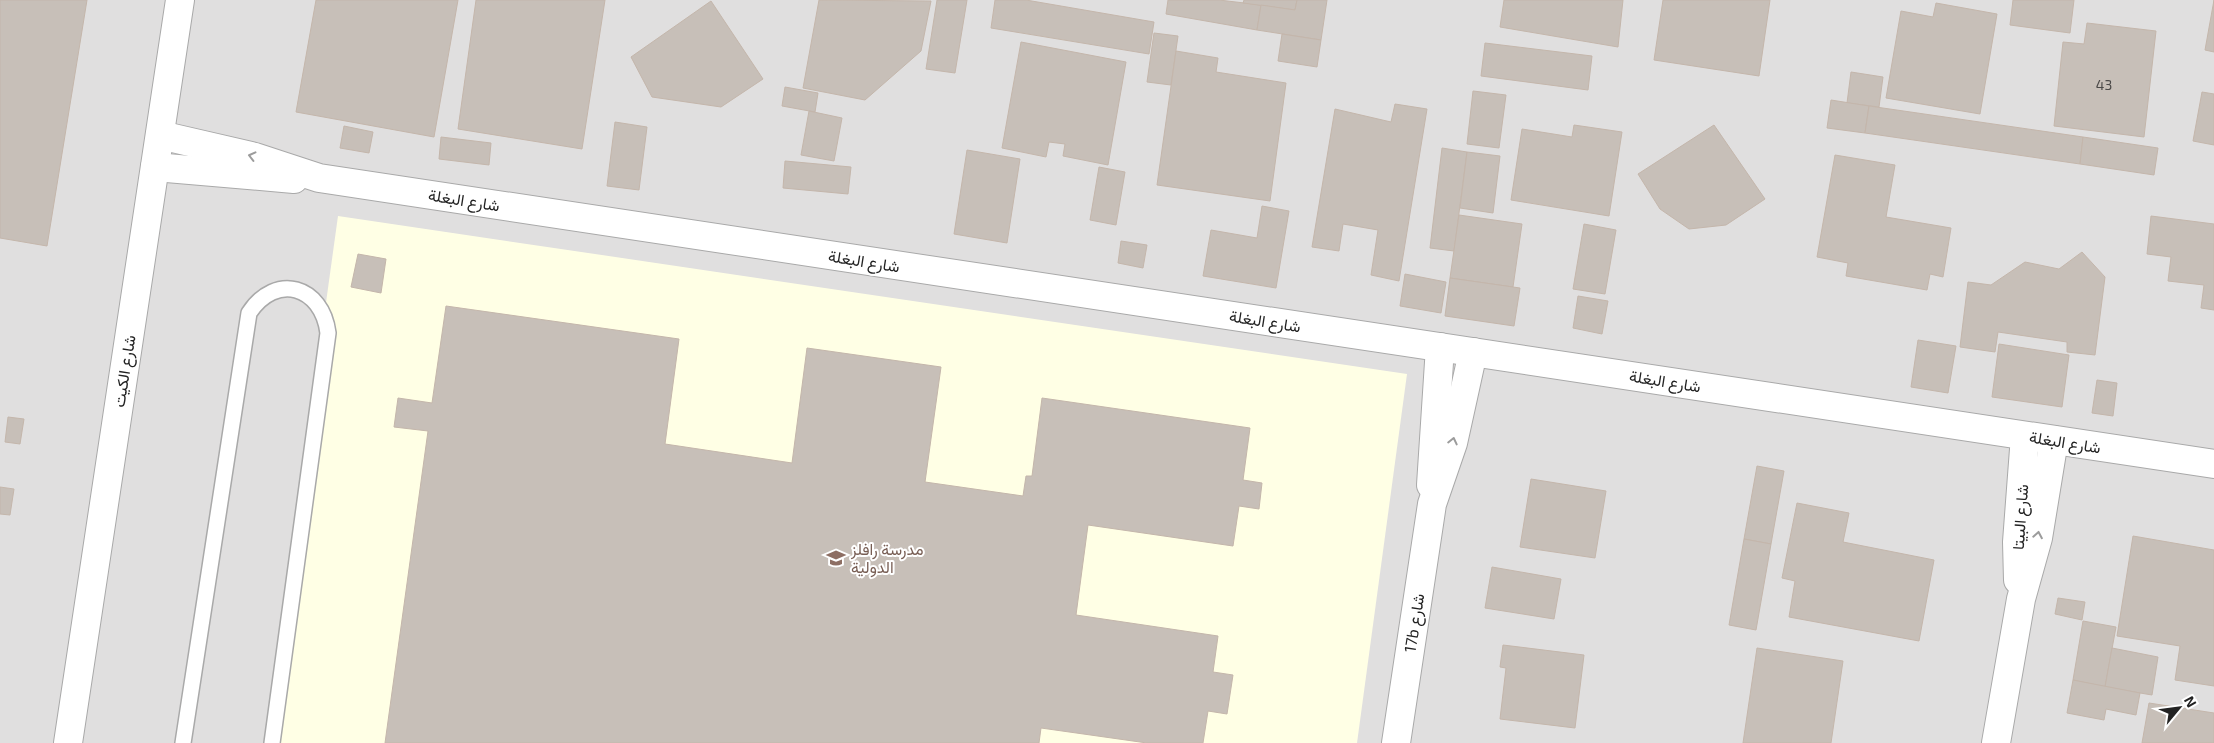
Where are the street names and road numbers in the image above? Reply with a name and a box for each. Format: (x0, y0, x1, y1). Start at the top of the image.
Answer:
street label: شارع البغلة (426, 184, 501, 217)
street label: شارع البغلة (826, 245, 901, 278)
street label: شارع البغلة (1227, 305, 1302, 338)
street label: شارع الكيت (108, 333, 142, 409)
street label: شارع البغلة (1627, 365, 1702, 398)
street label: شارع البغلة (2027, 426, 2102, 459)
street label: شارع البيتا (2008, 484, 2034, 551)
street label: 17b شارع (1399, 592, 1431, 654)

